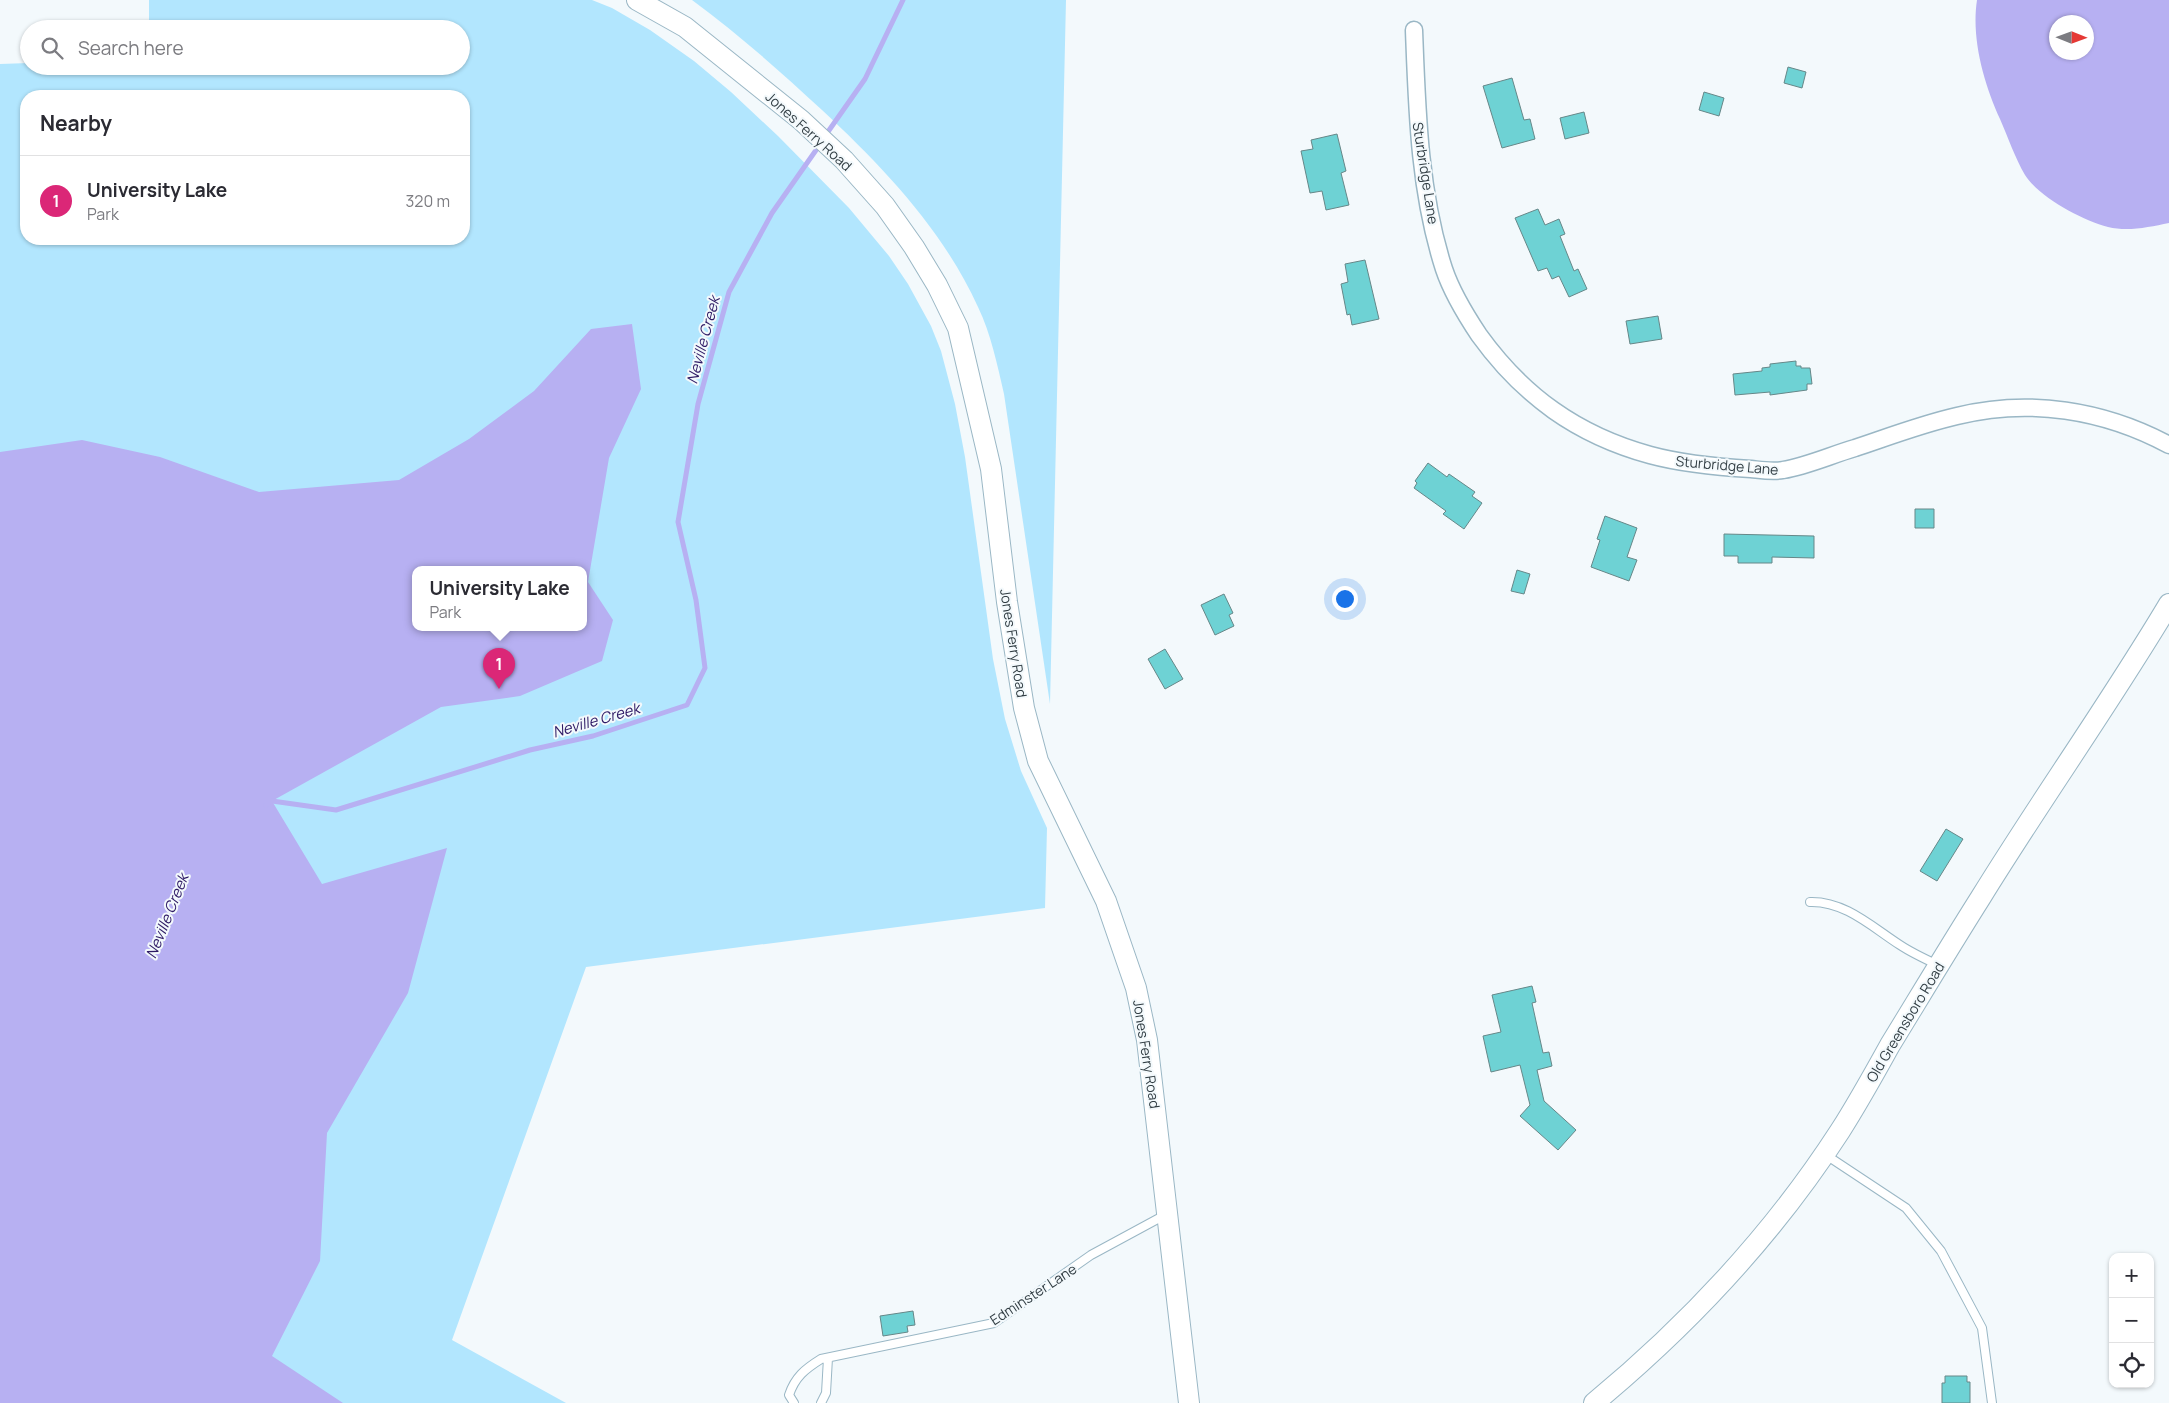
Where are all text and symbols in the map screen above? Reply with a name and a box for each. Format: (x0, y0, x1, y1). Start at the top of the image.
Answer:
north arrow (2049, 15, 2094, 60)
search box (20, 20, 470, 75)
icon: search (38, 34, 66, 62)
text: Search here (78, 35, 184, 61)
street label: Jones Ferry Road (762, 87, 856, 175)
text: Nearby (40, 109, 112, 137)
street label: Sturbridge Lane (1409, 121, 1443, 225)
text: University Lake (87, 177, 227, 203)
text: 1 (52, 190, 60, 212)
text: 320 m (406, 190, 450, 212)
text: Park (87, 203, 119, 225)
water label: Neville Creek (681, 292, 725, 386)
street label: Sturbridge Lane (1675, 451, 1779, 479)
popup (412, 566, 587, 631)
text: University Lake (429, 575, 570, 601)
your location (1332, 586, 1358, 612)
street label: Jones Ferry Road (996, 587, 1032, 699)
text: Park (429, 601, 461, 623)
pin: 1 (483, 648, 515, 689)
water label: Neville Creek (550, 697, 644, 742)
water label: Neville Creek (140, 868, 194, 961)
street label: Old Greensboro Road (1862, 958, 1948, 1086)
street label: Jones Ferry Road (1129, 998, 1165, 1110)
map controls (2109, 1253, 2154, 1388)
button: + (2109, 1253, 2154, 1298)
street label: Edminster Lane (986, 1259, 1080, 1329)
button: − (2109, 1298, 2154, 1343)
button: locate (2109, 1343, 2154, 1388)

